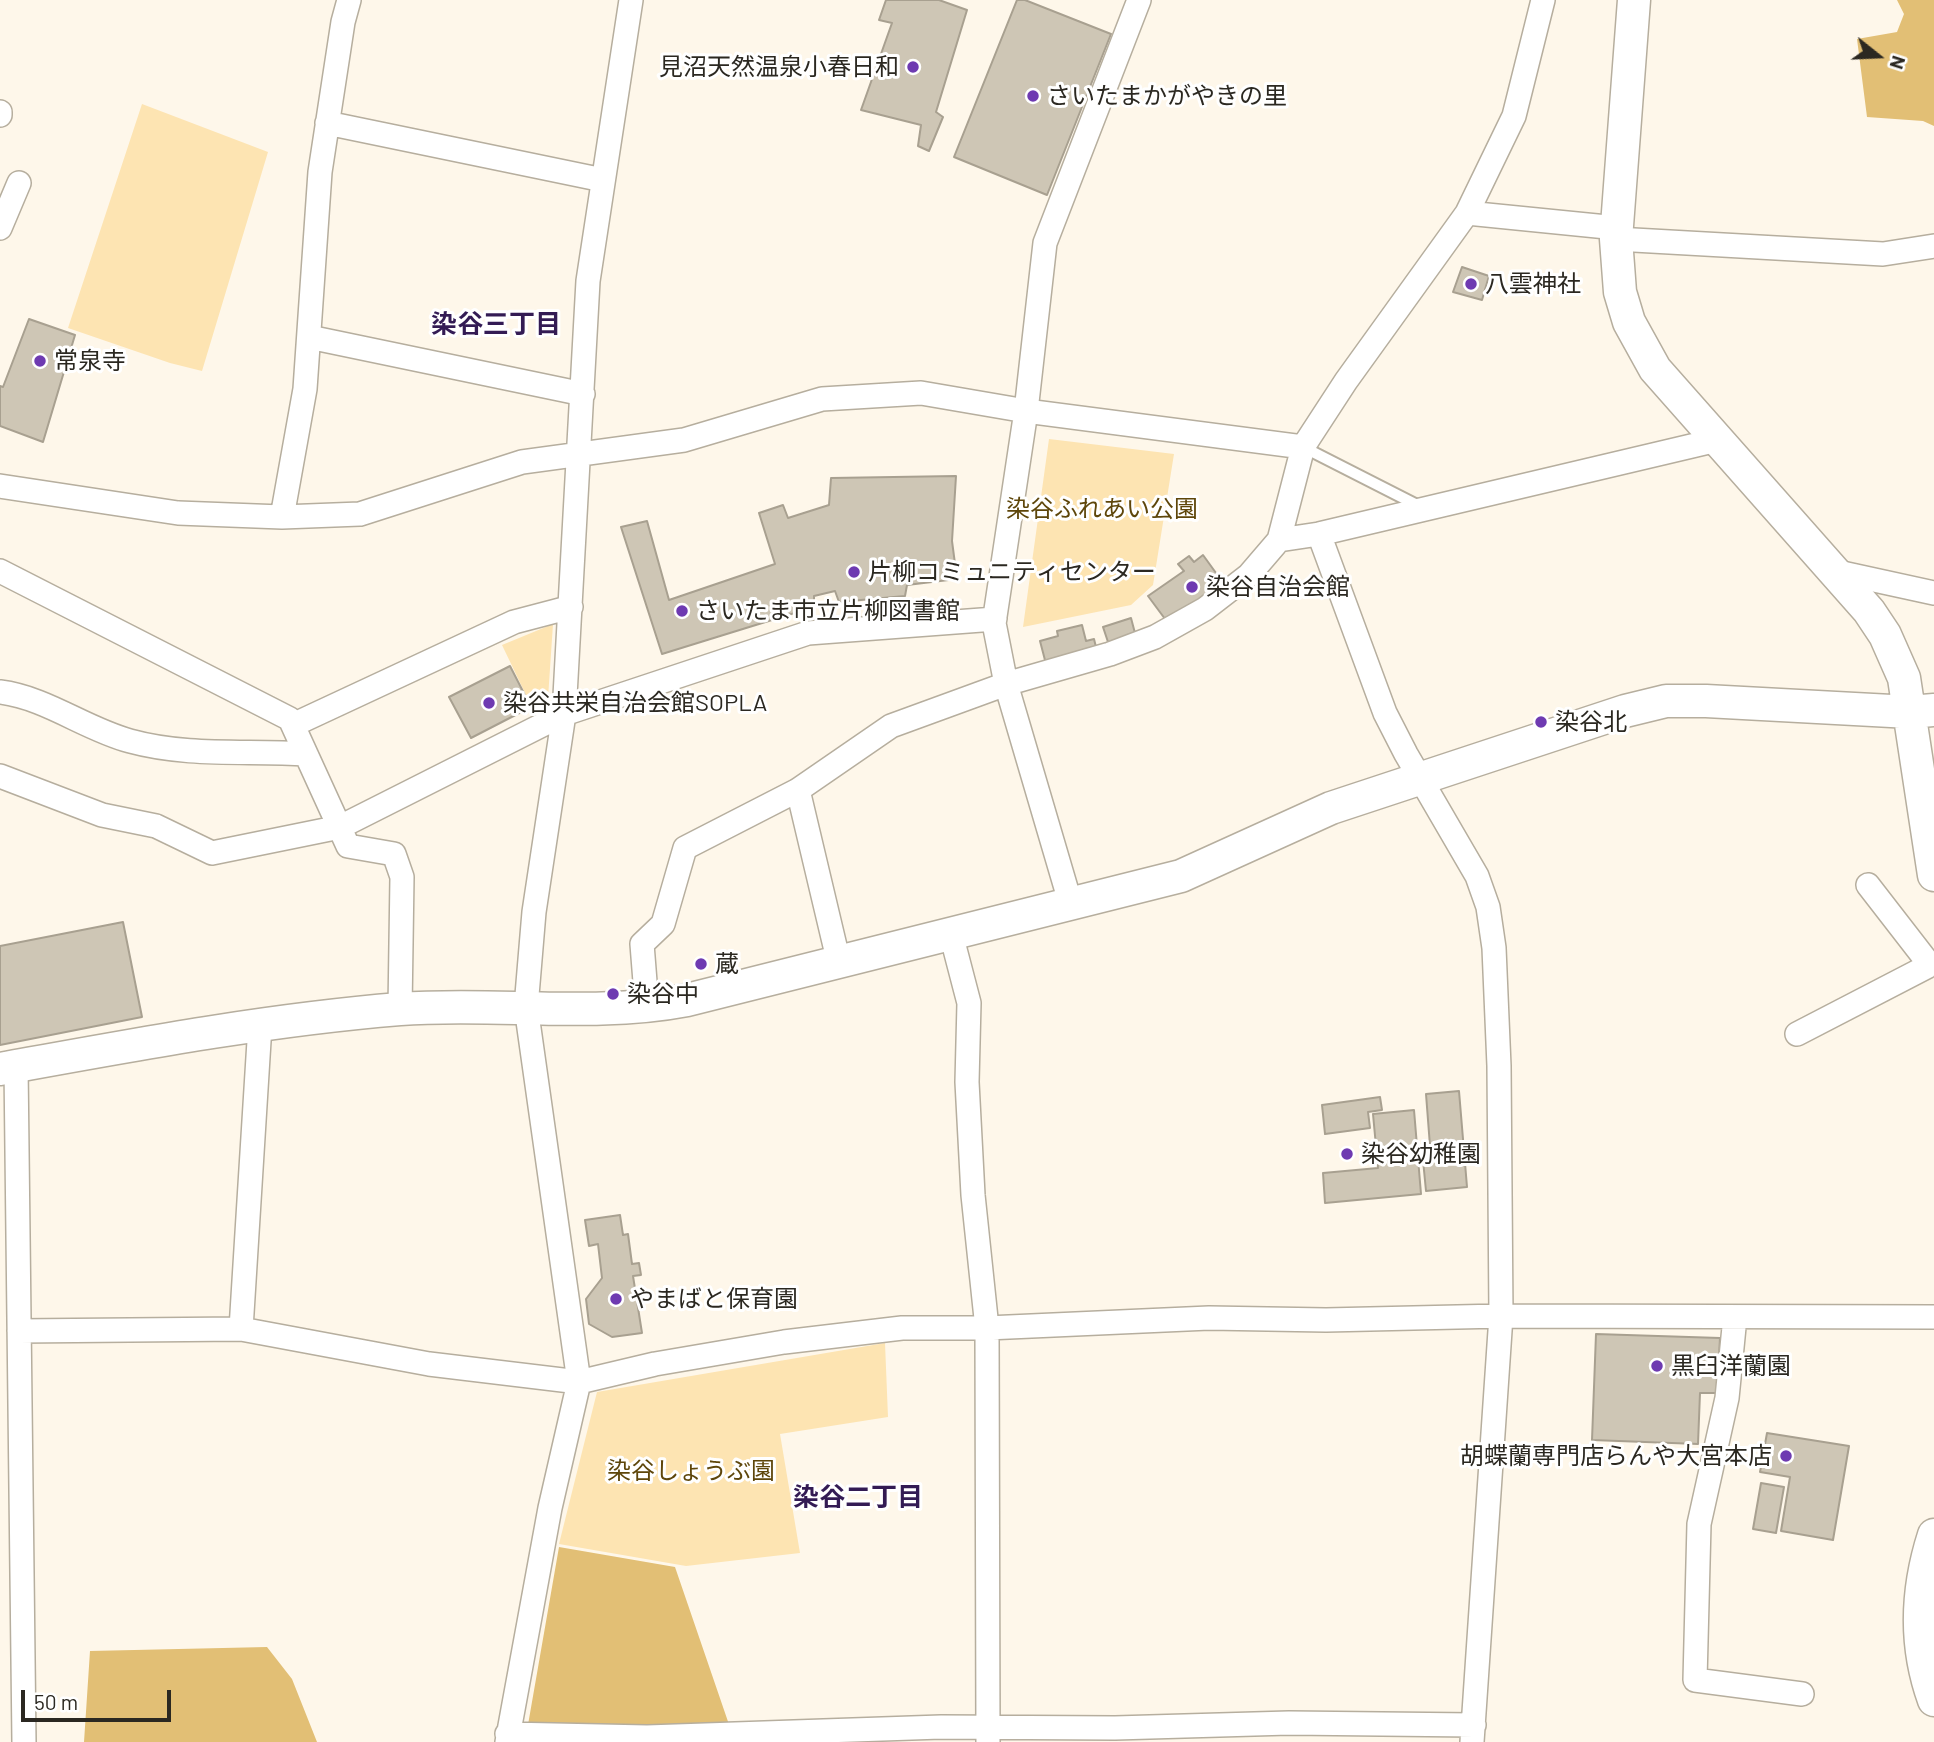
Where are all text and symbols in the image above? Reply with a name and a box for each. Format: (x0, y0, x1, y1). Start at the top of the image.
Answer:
north arrow (1843, 21, 1913, 91)
place label: 見沼天然温泉小春日和 (659, 53, 899, 81)
text: N (1886, 53, 1911, 72)
marker: 見沼天然温泉小春日和 (905, 59, 921, 75)
place label: さいたまかがやきの里 (1047, 82, 1287, 110)
marker: さいたまかがやきの里 (1025, 88, 1041, 104)
place label: 八雲神社 (1485, 270, 1581, 298)
marker: 八雲神社 (1463, 276, 1479, 292)
district label: 染谷三丁目 (431, 308, 561, 340)
place label: 常泉寺 (54, 347, 126, 375)
marker: 常泉寺 (32, 353, 48, 369)
park label: 染谷ふれあい公園 (1006, 495, 1198, 523)
place label: 片柳コミュニティセンター (868, 558, 1156, 586)
marker: 片柳コミュニティセンター (846, 564, 862, 580)
place label: 染谷自治会館 (1206, 573, 1350, 601)
marker: 染谷自治会館 (1184, 579, 1200, 595)
place label: さいたま市立片柳図書館 (696, 597, 960, 625)
marker: さいたま市立片柳図書館 (674, 603, 690, 619)
place label: 染谷共栄自治会館SOPLA (503, 689, 767, 717)
marker: 染谷共栄自治会館SOPLA (481, 695, 497, 711)
place label: 染谷北 (1555, 708, 1627, 736)
marker: 染谷北 (1533, 714, 1549, 730)
place label: 蔵 (715, 950, 739, 978)
marker: 蔵 (693, 956, 709, 972)
place label: 染谷中 (627, 980, 699, 1008)
marker: 染谷中 (605, 986, 621, 1002)
place label: 染谷幼稚園 (1361, 1140, 1481, 1168)
marker: 染谷幼稚園 (1339, 1146, 1355, 1162)
place label: やまばと保育園 (630, 1285, 798, 1313)
marker: やまばと保育園 (608, 1291, 624, 1307)
place label: 黒臼洋蘭園 (1671, 1352, 1791, 1380)
marker: 黒臼洋蘭園 (1649, 1358, 1665, 1374)
place label: 胡蝶蘭専門店らんや大宮本店 (1460, 1442, 1772, 1470)
marker: 胡蝶蘭専門店らんや大宮本店 (1778, 1448, 1794, 1464)
park label: 染谷しょうぶ園 (607, 1457, 775, 1485)
district label: 染谷二丁目 (793, 1481, 923, 1513)
scale bar (24, 1676, 175, 1720)
text: 50 m (34, 1689, 78, 1714)

